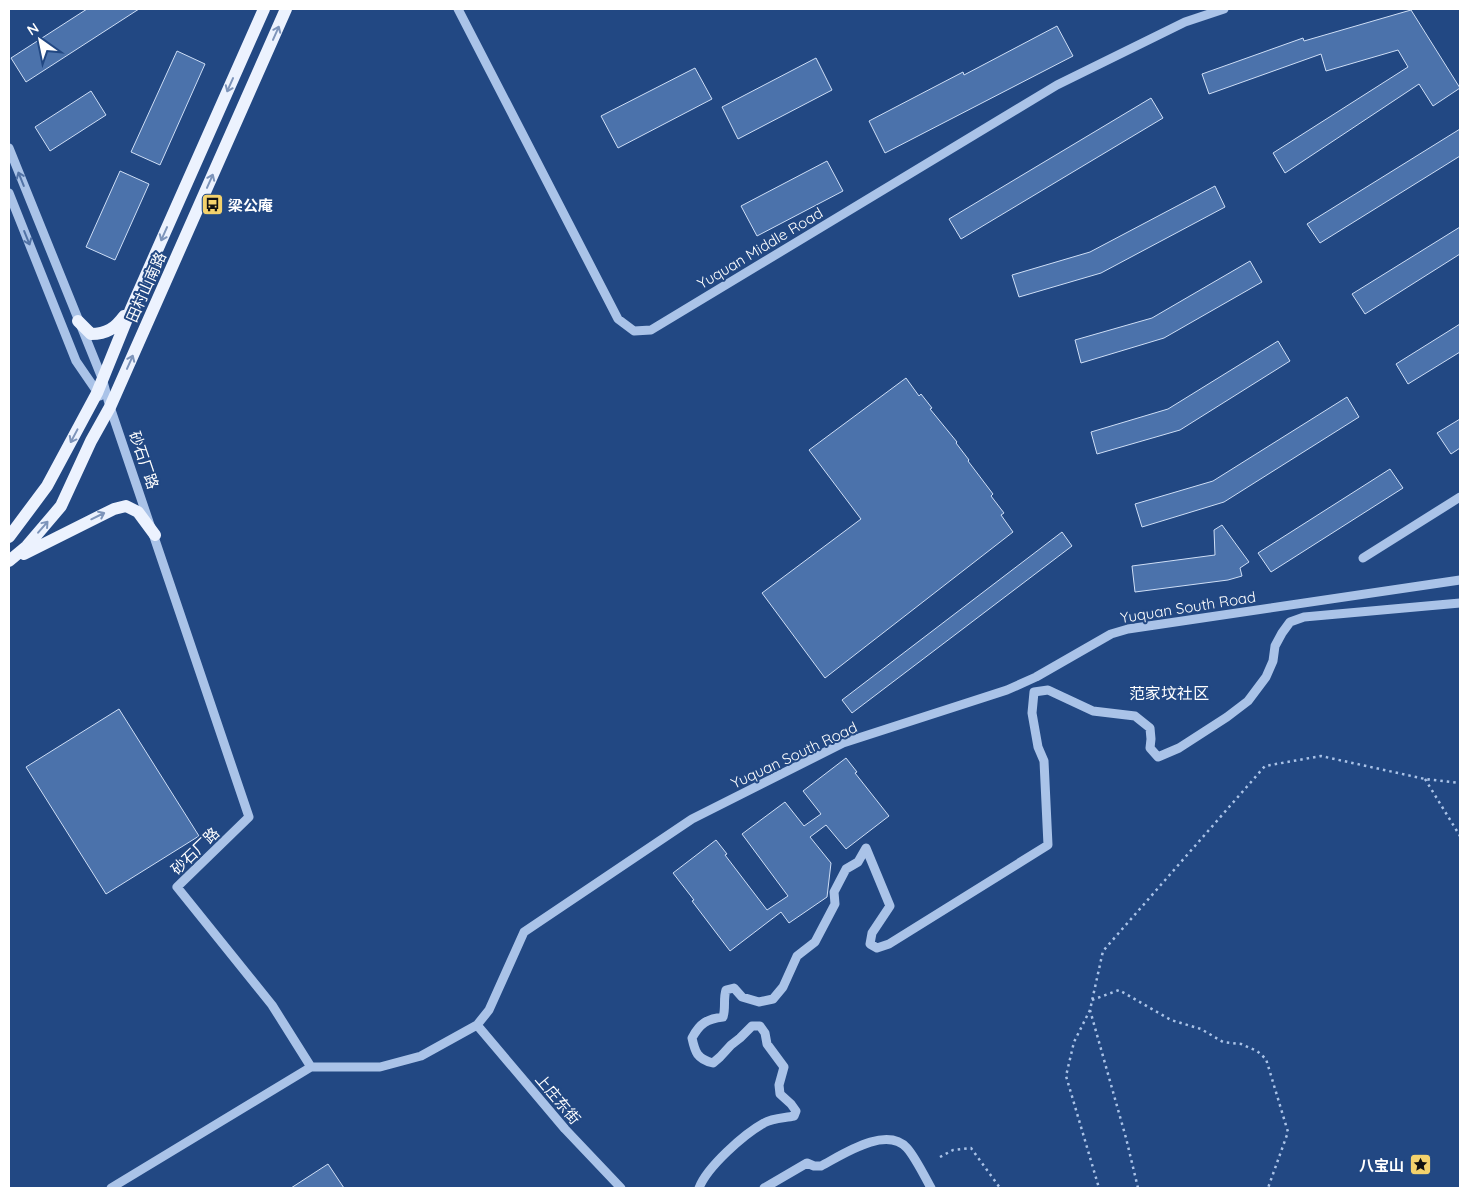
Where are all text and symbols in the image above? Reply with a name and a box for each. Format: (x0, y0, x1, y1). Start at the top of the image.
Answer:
north arrow (15, 15, 65, 65)
text: N (24, 19, 42, 39)
one-way arrow (271, 26, 281, 41)
one-way arrow (225, 77, 234, 92)
one-way arrow (16, 171, 25, 187)
one-way arrow (205, 174, 215, 189)
bus stop icon: 梁公庵 (200, 193, 224, 217)
place label: 梁公庵 (228, 196, 273, 215)
street label: Yuquan Middle Road (694, 203, 826, 293)
one-way arrow (159, 226, 169, 241)
one-way arrow (23, 230, 32, 245)
street label: 田村山南路 (122, 249, 170, 325)
one-way arrow (126, 355, 136, 370)
one-way arrow (69, 428, 79, 443)
street label: 砂石厂路 (125, 429, 163, 491)
one-way arrow (90, 511, 105, 520)
one-way arrow (37, 520, 49, 533)
street label: Yuquan South Road (1119, 587, 1257, 627)
district label: 范家坟社区 (1129, 683, 1209, 703)
street label: Yuquan South Road (728, 717, 860, 793)
street label: 砂石厂路 (167, 823, 223, 879)
street label: 上庄东街 (531, 1070, 585, 1128)
place icon: 八宝山 (1408, 1153, 1432, 1177)
place label: 八宝山 (1359, 1156, 1404, 1175)

